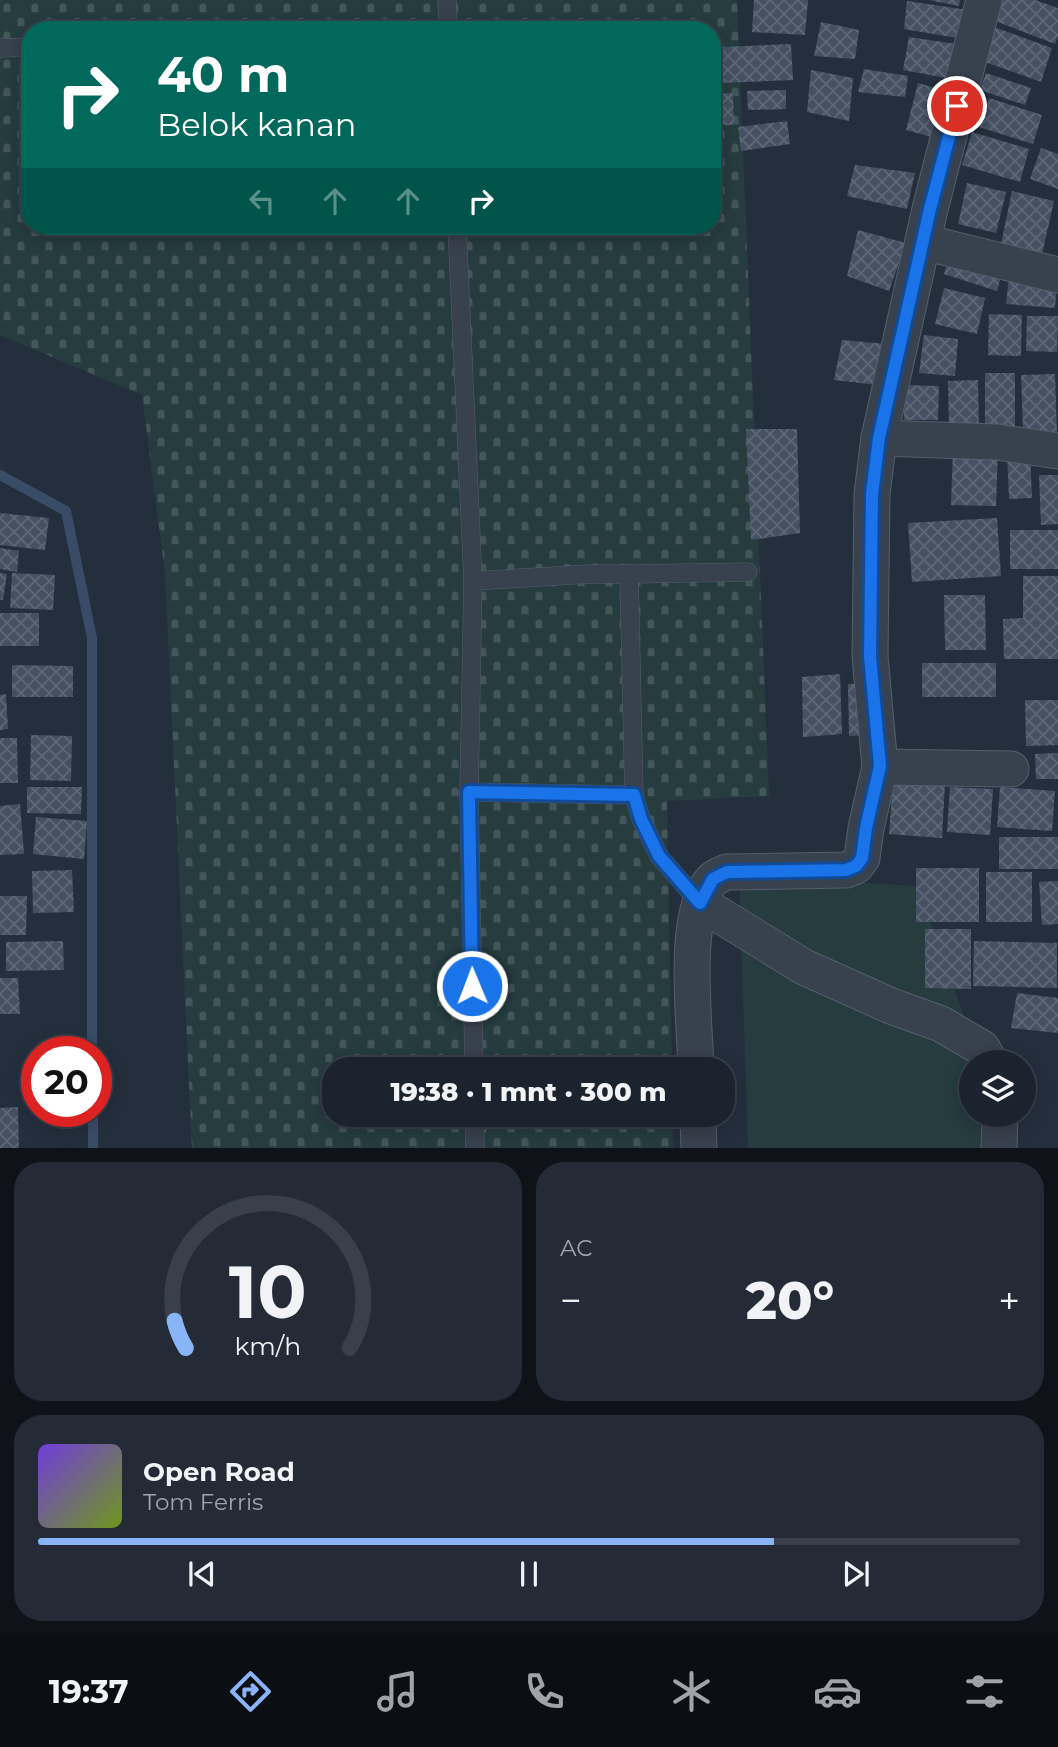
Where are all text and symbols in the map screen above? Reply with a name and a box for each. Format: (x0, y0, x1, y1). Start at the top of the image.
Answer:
text: 40 m (157, 45, 289, 104)
icon: right (42, 49, 133, 140)
pin (927, 76, 987, 136)
icon: arrive (938, 87, 976, 125)
text: Belok kanan (157, 105, 357, 144)
icon: left (243, 182, 281, 220)
icon: ahead (316, 182, 354, 220)
icon: ahead (389, 182, 427, 220)
icon: right (462, 182, 500, 220)
position arrow (435, 949, 509, 1023)
speed limit sign: 20 (21, 1036, 112, 1127)
map controls (959, 1050, 1036, 1127)
button: layers (959, 1050, 1036, 1127)
text: 19:38 · 1 mnt · 300 m (391, 1076, 666, 1108)
text: AC (560, 1234, 593, 1262)
text: 10 (229, 1248, 307, 1336)
text: 20° (746, 1269, 834, 1332)
text: − (560, 1277, 582, 1324)
text: + (998, 1277, 1020, 1324)
text: km/h (235, 1330, 301, 1360)
text: Open Road (143, 1456, 295, 1488)
text: Tom Ferris (143, 1488, 263, 1516)
icon: previous (183, 1555, 221, 1593)
icon: pause (510, 1555, 548, 1593)
icon: next (837, 1555, 875, 1593)
icon: directions (226, 1667, 275, 1716)
icon: music (373, 1667, 422, 1716)
icon: phone (520, 1667, 569, 1716)
icon: climate (667, 1667, 716, 1716)
icon: car (813, 1667, 862, 1716)
icon: filters (960, 1667, 1009, 1716)
text: 19:37 (49, 1672, 129, 1711)

